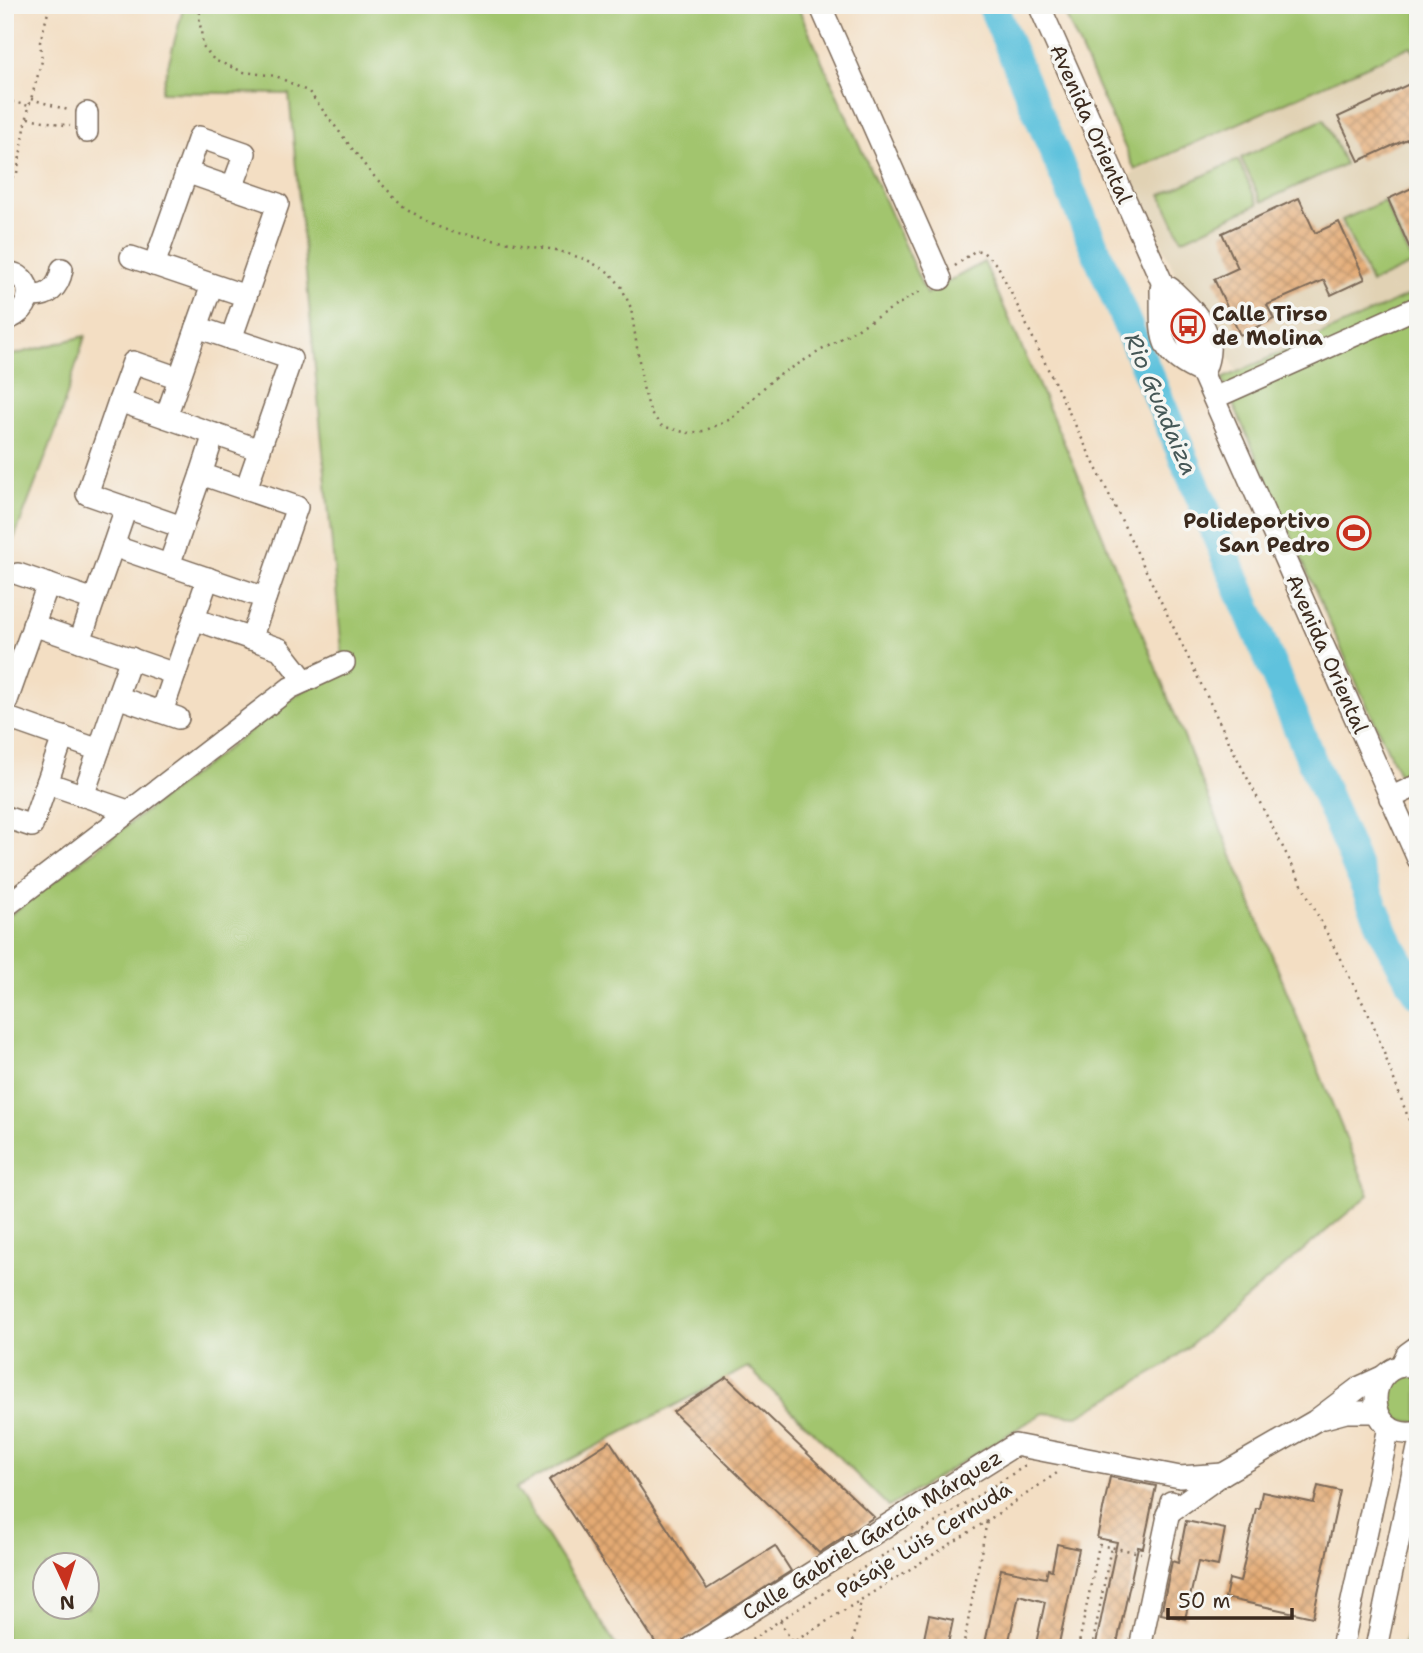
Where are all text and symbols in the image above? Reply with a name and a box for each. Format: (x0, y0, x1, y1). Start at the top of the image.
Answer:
street label: Avenida Oriental (1043, 40, 1139, 209)
place label: Calle Tirso de Molina (1212, 300, 1328, 352)
bus stop icon: Calle Tirso de Molina (1169, 307, 1207, 345)
water label: Rio Guadaiza (1118, 328, 1204, 480)
place label: Polideportivo San Pedro (1183, 507, 1330, 559)
sports icon: Polideportivo San Pedro (1335, 514, 1373, 552)
street label: Avenida Oriental (1279, 570, 1375, 739)
street label: Calle Gabriel García Márquez (737, 1443, 1007, 1627)
street label: Pasaje Luis Cernuda (831, 1475, 1017, 1605)
north arrow (32, 1552, 102, 1622)
scale bar (1168, 1576, 1292, 1620)
text: 50 m (1178, 1587, 1231, 1615)
text: N (59, 1589, 76, 1615)

